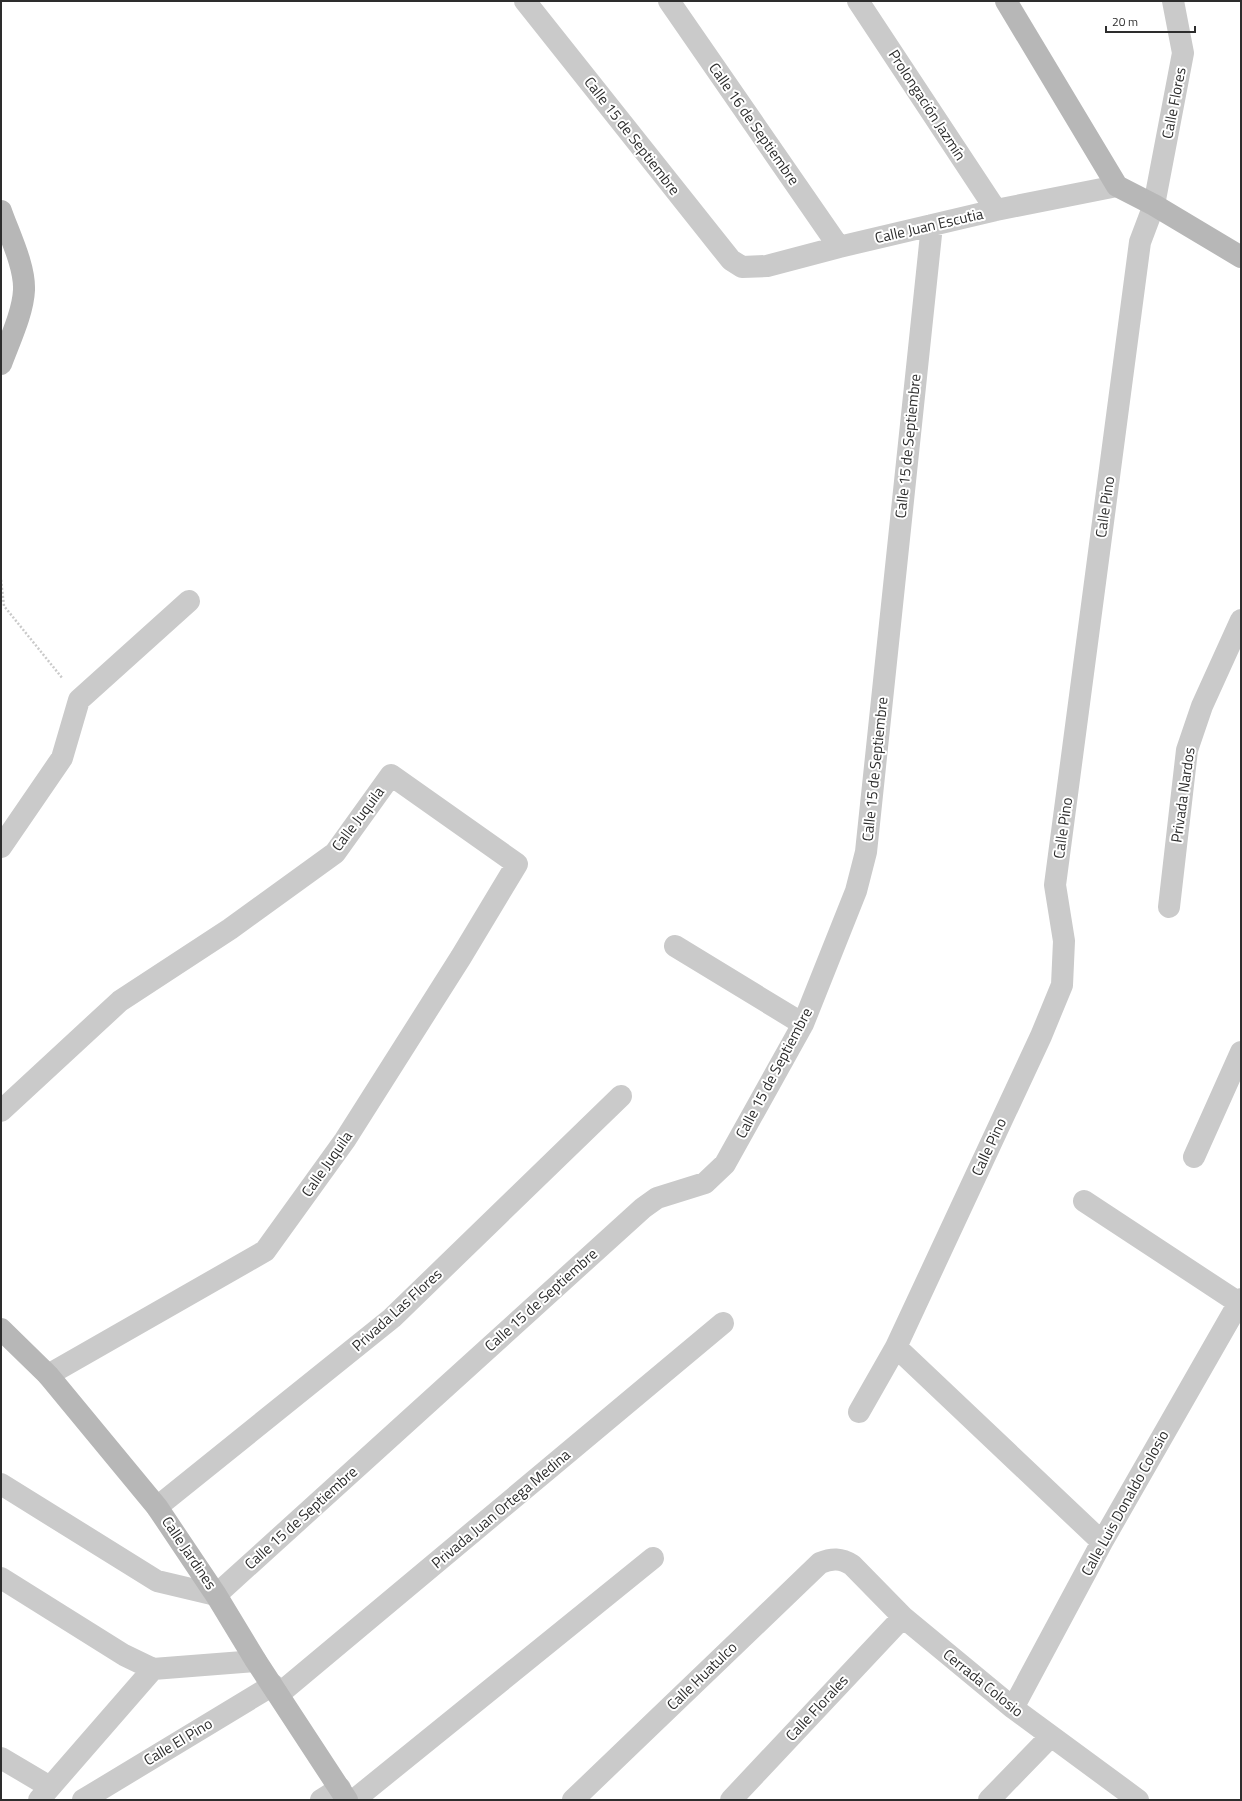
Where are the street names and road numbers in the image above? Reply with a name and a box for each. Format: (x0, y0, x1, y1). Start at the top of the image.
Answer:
street label: Prolongación Jazmín (883, 45, 972, 165)
street label: Calle 16 de Septiembre (703, 58, 805, 190)
street label: Calle Flores (1155, 65, 1192, 141)
street label: Calle 15 de Septiembre (579, 71, 686, 200)
street label: Calle Juan Escutia (872, 202, 986, 249)
street label: Calle 15 de Septiembre (888, 373, 927, 519)
street label: Calle Pino (1089, 475, 1120, 539)
street label: Calle 15 de Septiembre (855, 696, 894, 842)
street label: Privada Nardos (1164, 746, 1201, 844)
street label: Calle Juquila (326, 781, 390, 856)
street label: Calle Pino (1047, 796, 1078, 860)
street label: Calle 15 de Septiembre (729, 1003, 818, 1142)
street label: Calle Pino (965, 1114, 1012, 1180)
street label: Calle Juquila (295, 1126, 358, 1201)
street label: Calle 15 de Septiembre (479, 1243, 602, 1357)
street label: Privada Las Flores (346, 1263, 447, 1357)
street label: Calle Luis Donaldo Colosio (1075, 1426, 1174, 1580)
street label: Privada Juan Ortega Medina (426, 1443, 576, 1574)
street label: Calle 15 de Septiembre (239, 1461, 362, 1575)
street label: Calle Jardines (156, 1511, 222, 1594)
street label: Calle Huatulco (661, 1636, 742, 1715)
street label: Cerrada Colosio (938, 1643, 1029, 1722)
street label: Calle Florales (780, 1669, 854, 1746)
street label: Calle El Pino (139, 1712, 217, 1771)

